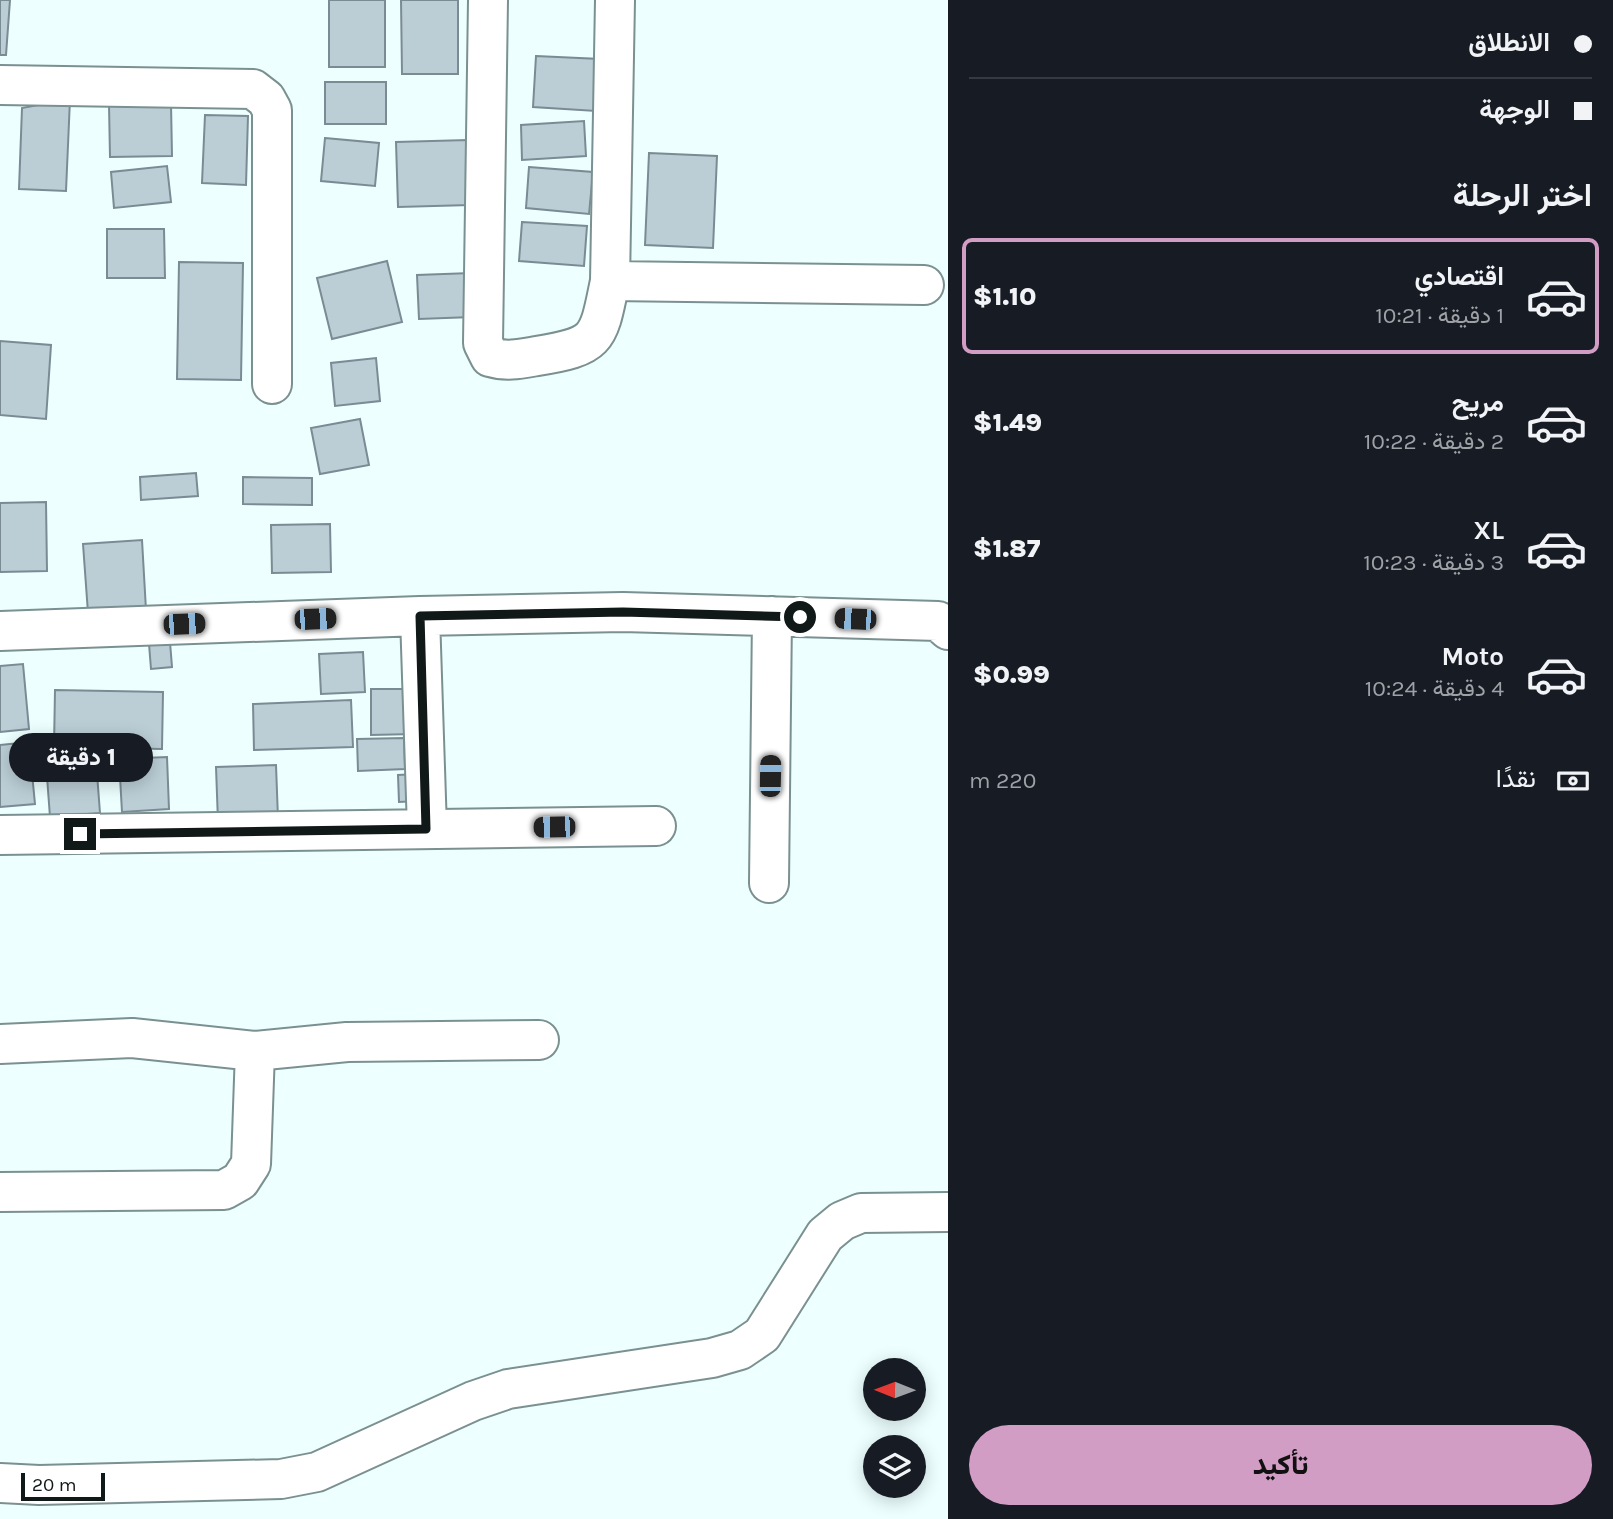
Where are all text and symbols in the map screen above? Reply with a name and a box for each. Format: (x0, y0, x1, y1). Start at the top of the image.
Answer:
text: الانطلاق (1468, 27, 1550, 58)
text: الوجهة (1479, 94, 1550, 125)
text: اختر الرحلة (1453, 177, 1592, 214)
text: اقتصادي (1415, 261, 1504, 292)
icon: car (1525, 265, 1588, 328)
text: $1.10 (973, 281, 1037, 312)
text: 1 دقيقة · 10:21 (1375, 302, 1504, 329)
text: مريح (1452, 387, 1504, 418)
icon: car (1525, 391, 1588, 454)
text: $1.49 (973, 407, 1042, 438)
text: 2 دقيقة · 10:22 (1364, 428, 1504, 455)
text: XL (1473, 515, 1504, 546)
icon: car (1525, 517, 1588, 580)
text: $1.87 (973, 533, 1040, 564)
text: 3 دقيقة · 10:23 (1363, 549, 1504, 576)
route start (784, 601, 816, 633)
car (294, 608, 337, 630)
car (834, 608, 877, 630)
car (163, 613, 206, 635)
text: Moto (1442, 641, 1504, 672)
icon: car (1525, 643, 1588, 706)
text: $0.99 (973, 659, 1050, 690)
text: 4 دقيقة · 10:24 (1365, 675, 1504, 702)
callout: 1 دقيقة (8, 732, 152, 782)
text: 1 دقيقة (46, 744, 116, 771)
car (760, 755, 781, 797)
icon: cash (1554, 762, 1592, 800)
text: نقدًا (1496, 763, 1536, 794)
text: 220 m (969, 767, 1036, 794)
car (533, 816, 576, 838)
route end (64, 818, 96, 850)
north arrow (863, 1358, 926, 1421)
map controls (863, 1358, 926, 1498)
button: تأكيد (969, 1425, 1592, 1505)
button: layers (863, 1435, 926, 1498)
scale bar (21, 1470, 105, 1502)
text: 20 m (32, 1474, 77, 1496)

